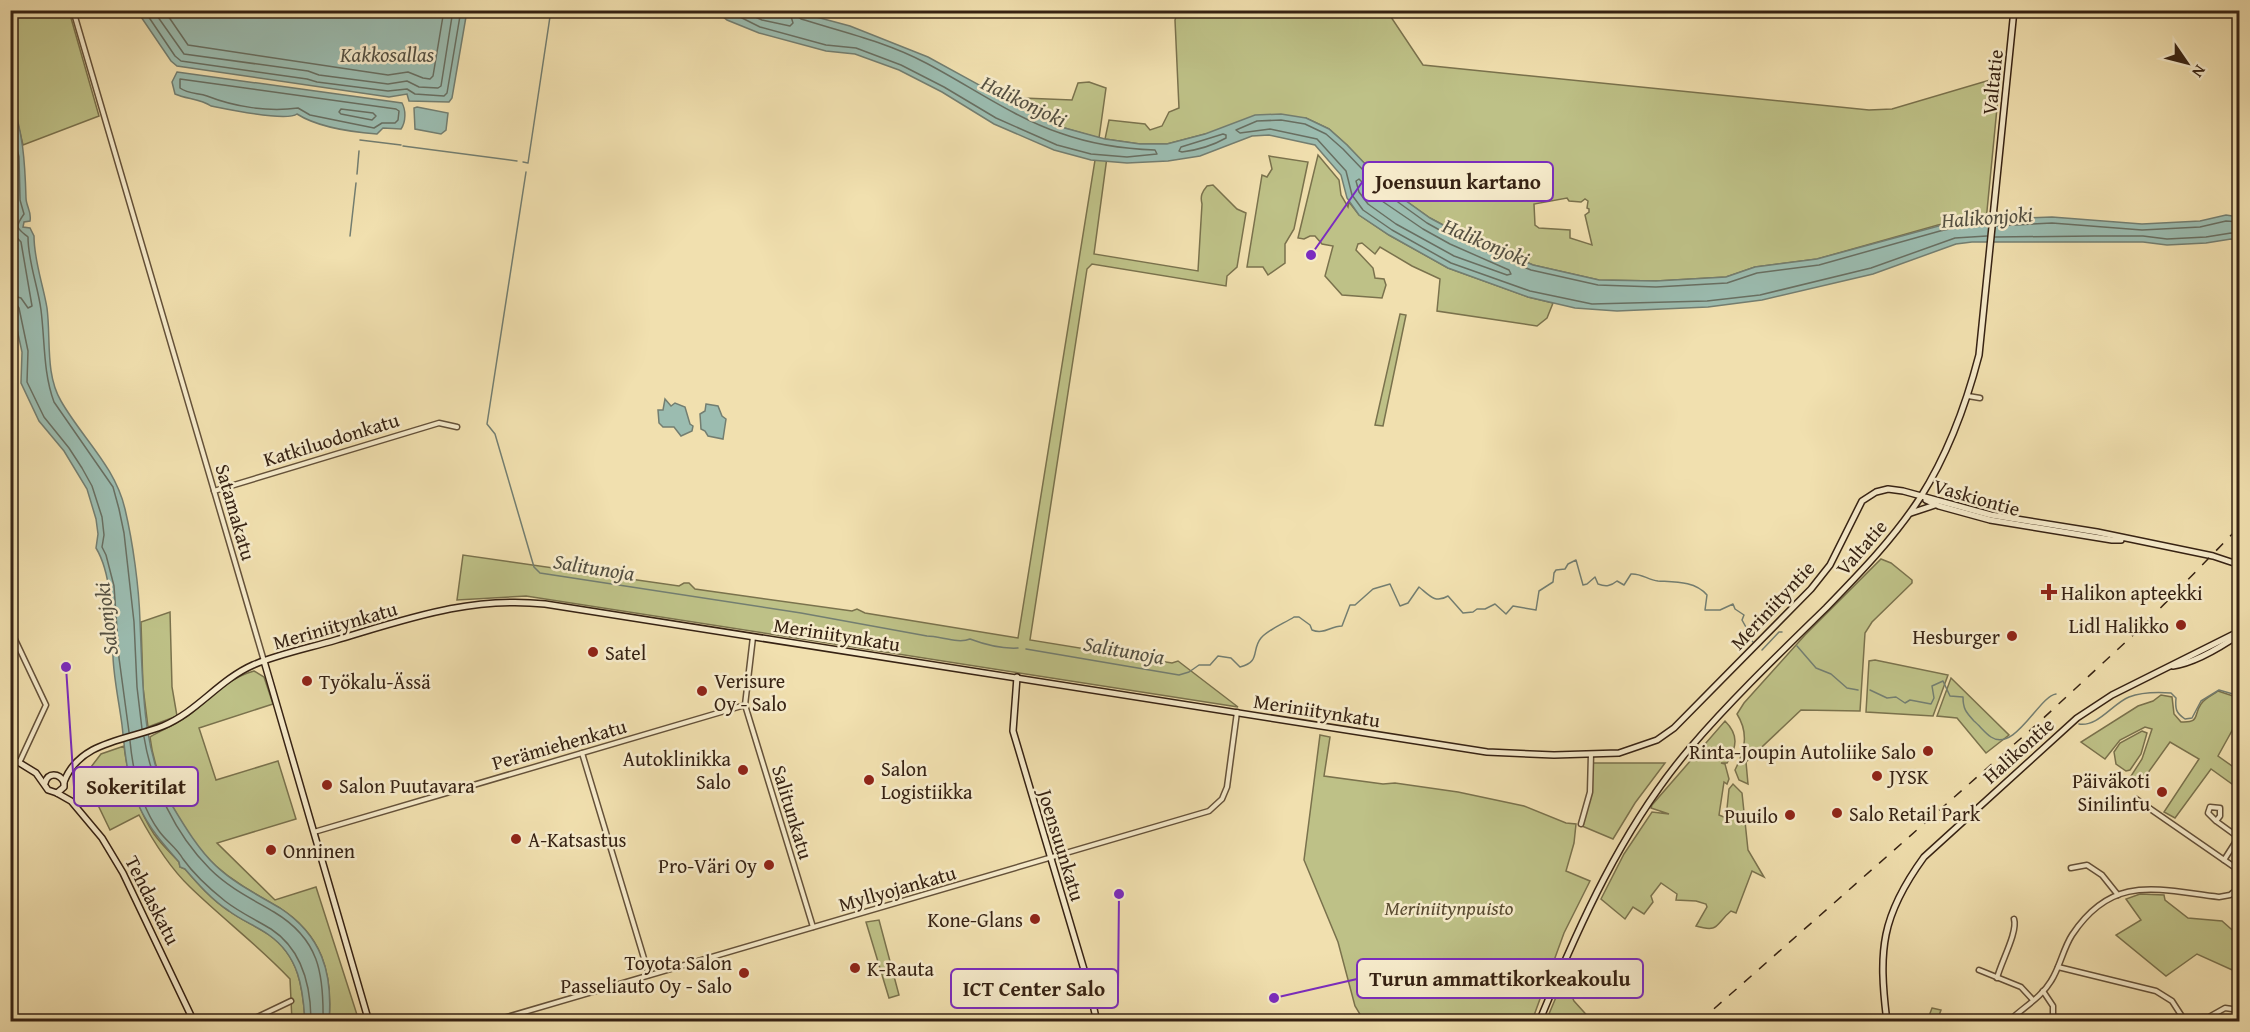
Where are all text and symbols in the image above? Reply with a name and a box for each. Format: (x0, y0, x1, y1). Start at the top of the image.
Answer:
north arrow (2157, 33, 2217, 93)
water label: Kakkosallas (339, 39, 435, 70)
street label: Valtatie (1974, 48, 2010, 116)
text: N (2186, 60, 2212, 83)
water label: Halikonjoki (975, 67, 1073, 135)
callout: Joensuun kartano (1363, 162, 1553, 201)
text: Joensuun kartano (1372, 166, 1541, 197)
water label: Halikonjoki (1939, 198, 2034, 236)
water label: Halikonjoki (1437, 209, 1535, 274)
street label: Katkiluodonkatu (260, 405, 403, 473)
street label: Satamakatu (208, 460, 264, 564)
street label: Vaskiontie (1930, 471, 2024, 523)
street label: Valtatie (1829, 513, 1893, 581)
water label: Salitunoja (551, 545, 637, 589)
street label: Meriniityntie (1723, 554, 1821, 656)
place label: Halikon apteekki (2061, 578, 2203, 607)
water label: Salonjoki (86, 580, 126, 657)
marker: Halikon apteekki (2042, 585, 2056, 599)
street label: Meriniitynkatu (270, 593, 401, 657)
street label: Meriniitynkatu (772, 610, 903, 658)
place label: Lidl Halikko (2069, 611, 2169, 640)
marker: Lidl Halikko (2174, 618, 2188, 632)
place label: Hesburger (1912, 622, 2000, 651)
water label: Salitunoja (1081, 628, 1167, 672)
marker: Hesburger (2005, 629, 2019, 643)
place label: Satel (605, 638, 647, 667)
marker: Satel (586, 645, 600, 659)
place label: Verisure Oy - Salo (714, 666, 787, 718)
place label: Työkalu-Ässä (319, 667, 431, 696)
marker: Työkalu-Ässä (300, 674, 314, 688)
marker: Verisure Oy - Salo (695, 684, 709, 698)
street label: Meriniitynkatu (1252, 686, 1383, 734)
street label: Halikontie (1976, 710, 2060, 790)
street label: Perämiehenkatu (488, 711, 630, 777)
place label: Rinta-Joupin Autoliike Salo (1689, 737, 1916, 766)
place label: Autoklinikka Salo (623, 744, 732, 796)
marker: Rinta-Joupin Autoliike Salo (1921, 744, 1935, 758)
place label: Salon Logistiikka (881, 754, 973, 806)
street label: Salitunkatu (765, 761, 821, 863)
place label: JYSK (1886, 762, 1929, 791)
marker: Autoklinikka Salo (736, 763, 750, 777)
place label: Päiväkoti Sinilintu (2072, 766, 2150, 818)
callout: Sokeritilat (74, 767, 198, 806)
marker: JYSK (1870, 769, 1884, 783)
text: Sokeritilat (86, 771, 186, 802)
place label: Salon Puutavara (339, 771, 475, 800)
marker: Salon Logistiikka (862, 773, 876, 787)
marker: Salon Puutavara (320, 778, 334, 792)
street label: Joensuunkatu (1030, 783, 1093, 905)
marker: Päiväkoti Sinilintu (2155, 785, 2169, 799)
place label: Salo Retail Park (1849, 799, 1981, 828)
place label: Puuilo (1724, 801, 1778, 830)
marker: Salo Retail Park (1830, 806, 1844, 820)
marker: Puuilo (1783, 808, 1797, 822)
place label: A-Katsastus (528, 825, 627, 854)
marker: A-Katsastus (509, 832, 523, 846)
place label: Onninen (283, 836, 355, 865)
marker: Onninen (264, 843, 278, 857)
street label: Tehdaskatu (118, 850, 188, 950)
place label: Pro-Väri Oy (658, 851, 757, 880)
street label: Myllyojankatu (835, 857, 959, 919)
marker: Pro-Väri Oy (762, 858, 776, 872)
park label: Meriniitynpuisto (1385, 893, 1514, 922)
place label: Kone-Glans (927, 905, 1023, 934)
marker: Kone-Glans (1028, 912, 1042, 926)
place label: Toyota Salon Passeliauto Oy - Salo (561, 948, 732, 1000)
place label: K-Rauta (867, 954, 935, 983)
callout: Turun ammattikorkeakoulu (1357, 959, 1643, 998)
marker: K-Rauta (848, 961, 862, 975)
text: Turun ammattikorkeakoulu (1369, 963, 1631, 994)
marker: Toyota Salon Passeliauto Oy - Salo (737, 966, 751, 980)
callout: ICT Center Salo (951, 969, 1118, 1008)
text: ICT Center Salo (963, 973, 1105, 1004)

